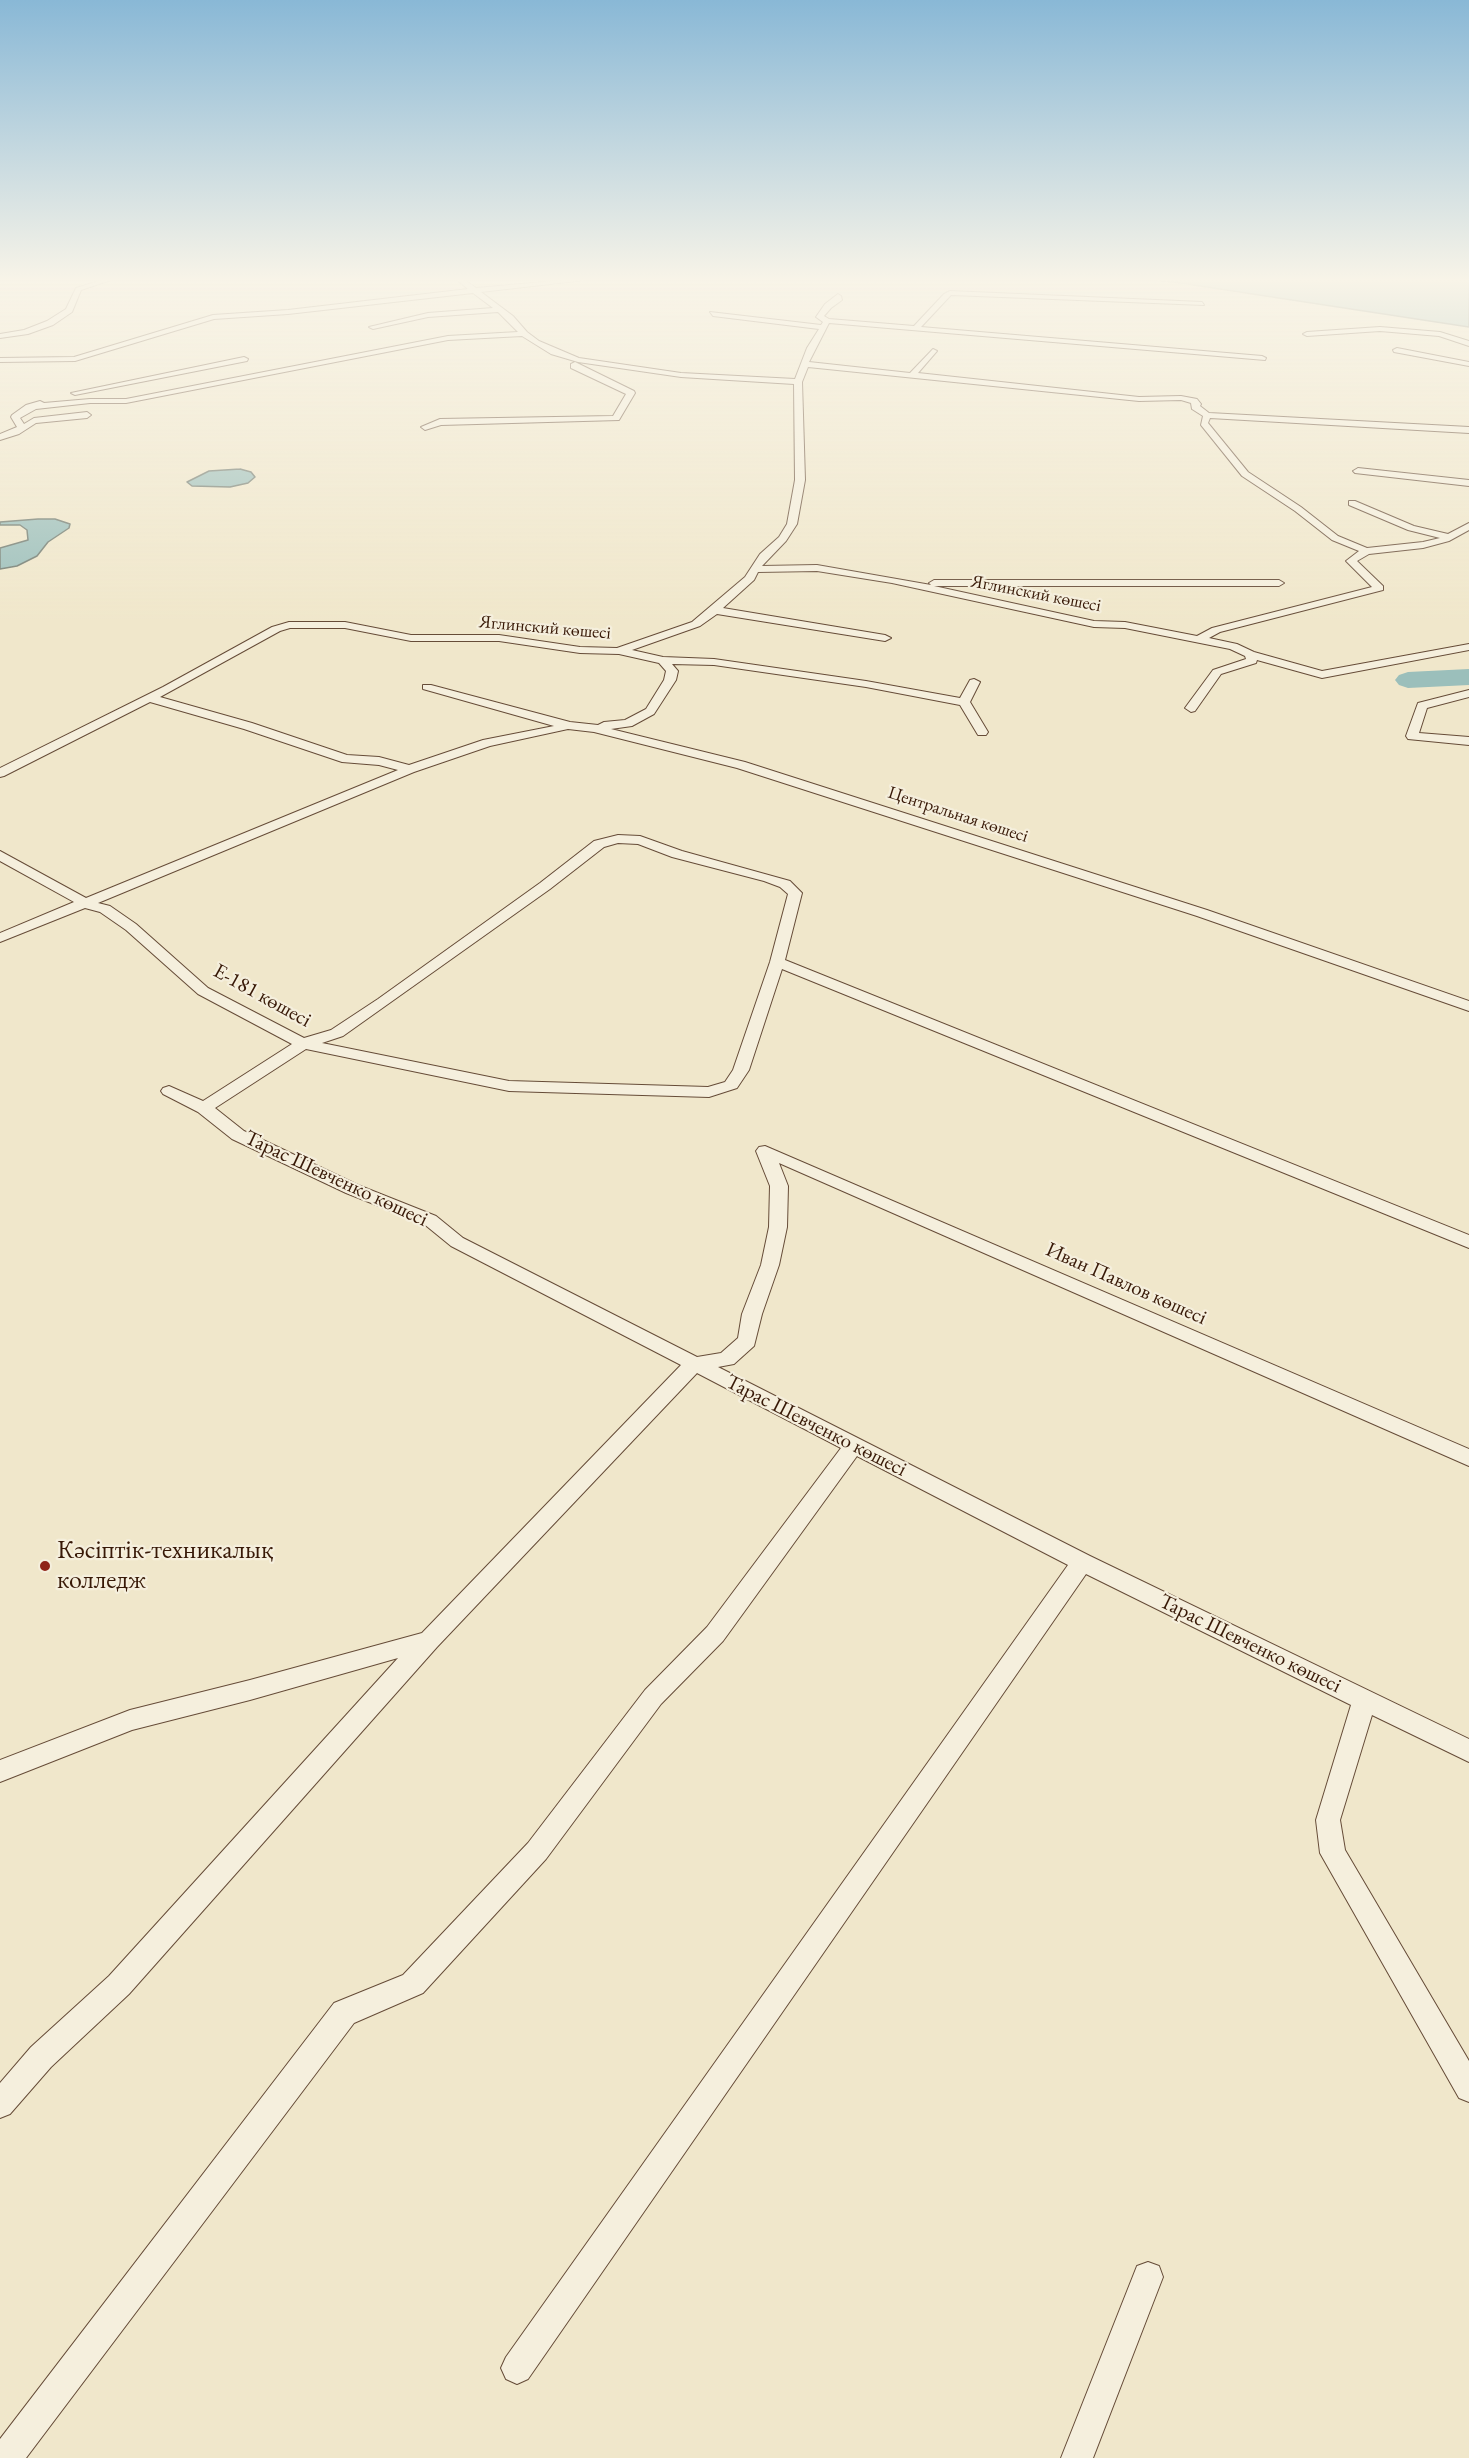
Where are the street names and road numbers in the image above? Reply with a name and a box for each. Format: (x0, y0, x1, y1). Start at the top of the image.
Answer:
street label: Яглинский көшесі (969, 571, 1103, 617)
street label: Яглинский көшесі (478, 611, 612, 645)
street label: Центральная көшесі (885, 782, 1031, 848)
street label: Е-181 көшесі (209, 959, 315, 1033)
street label: Тарас Шевченко көшесі (240, 1125, 432, 1233)
street label: Иван Павлов көшесі (1042, 1237, 1210, 1331)
street label: Тарас Шевченко көшесі (721, 1370, 911, 1482)
street label: Тарас Шевченко көшесі (1155, 1589, 1345, 1699)

